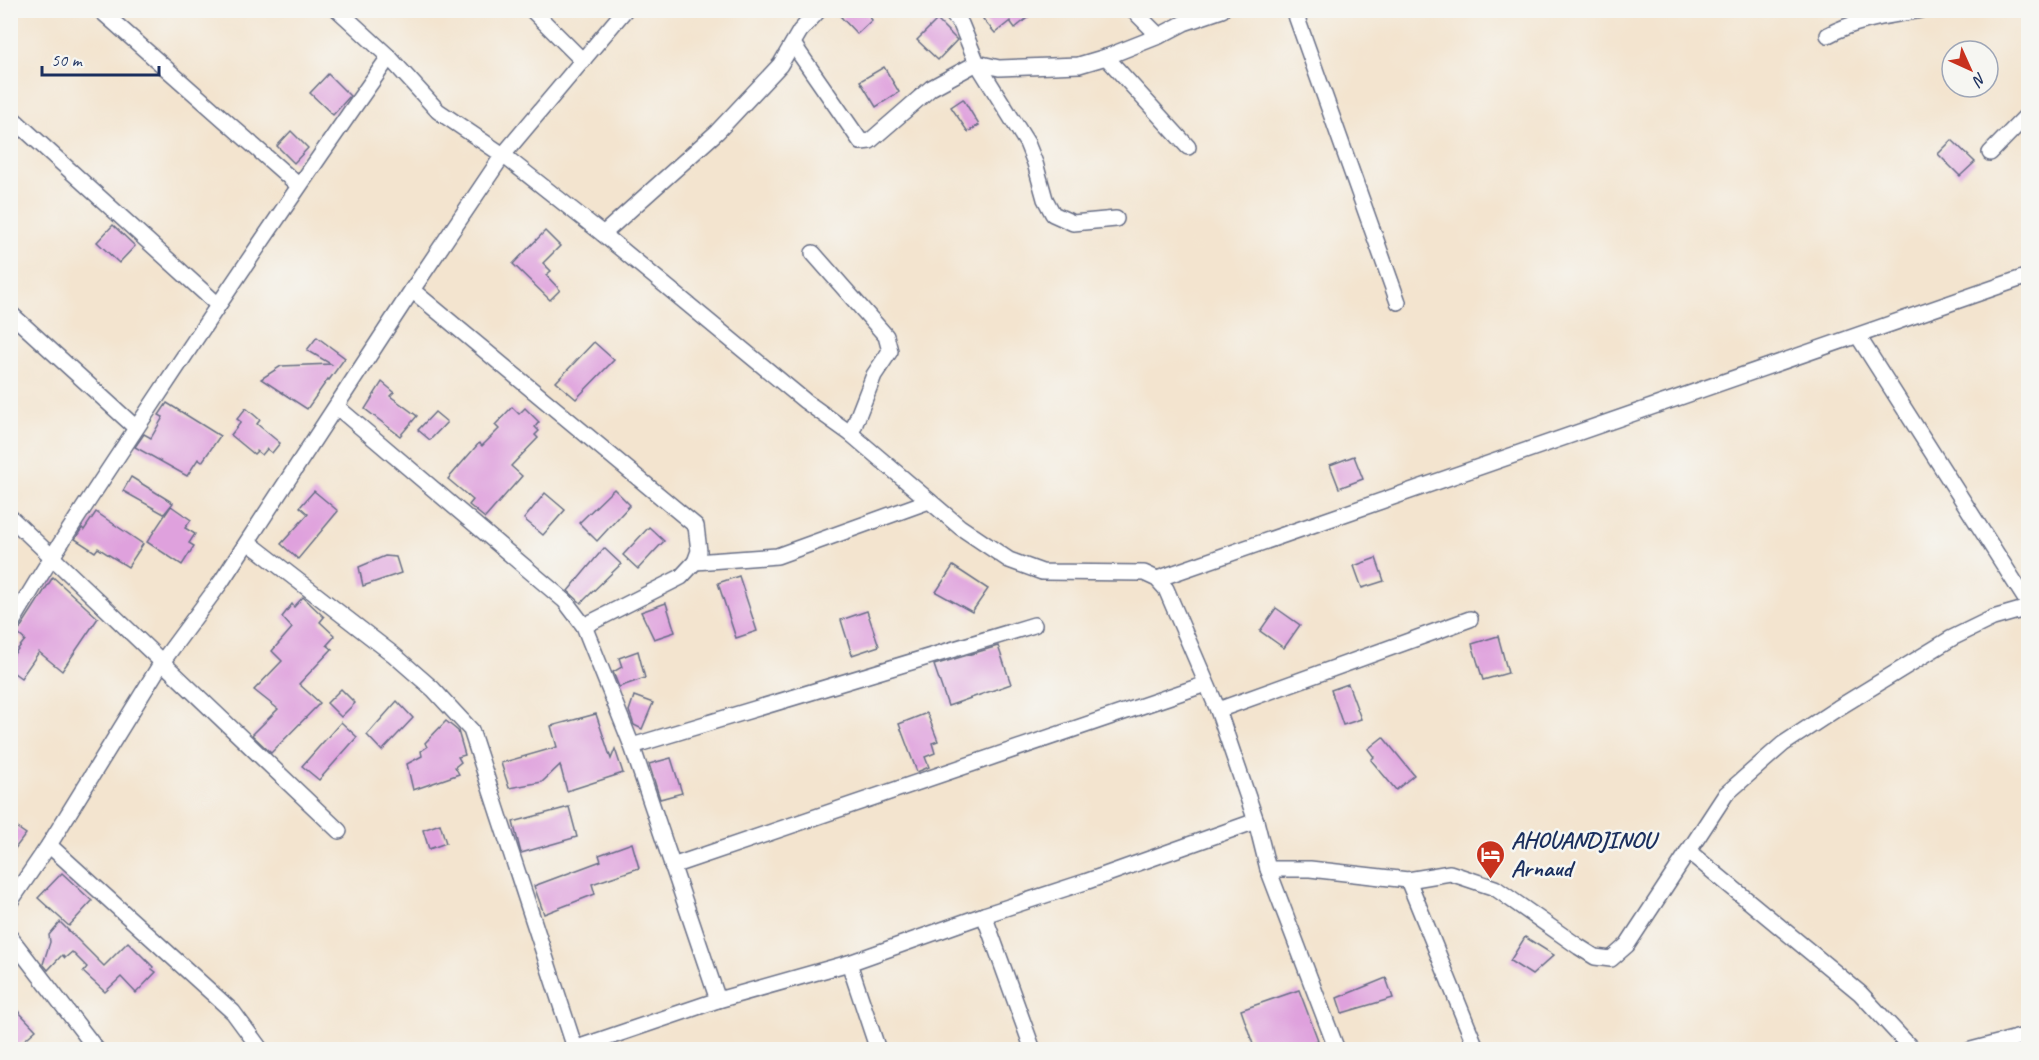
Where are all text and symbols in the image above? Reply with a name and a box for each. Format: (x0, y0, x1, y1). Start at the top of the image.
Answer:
scale bar (42, 39, 159, 77)
north arrow (1940, 39, 2000, 99)
text: 50 m (51, 49, 84, 71)
text: N (1967, 68, 1990, 92)
place label: AHOUANDJINOU Arnaud (1511, 825, 1660, 883)
hotel icon: AHOUANDJINOU Arnaud (1474, 838, 1506, 880)

